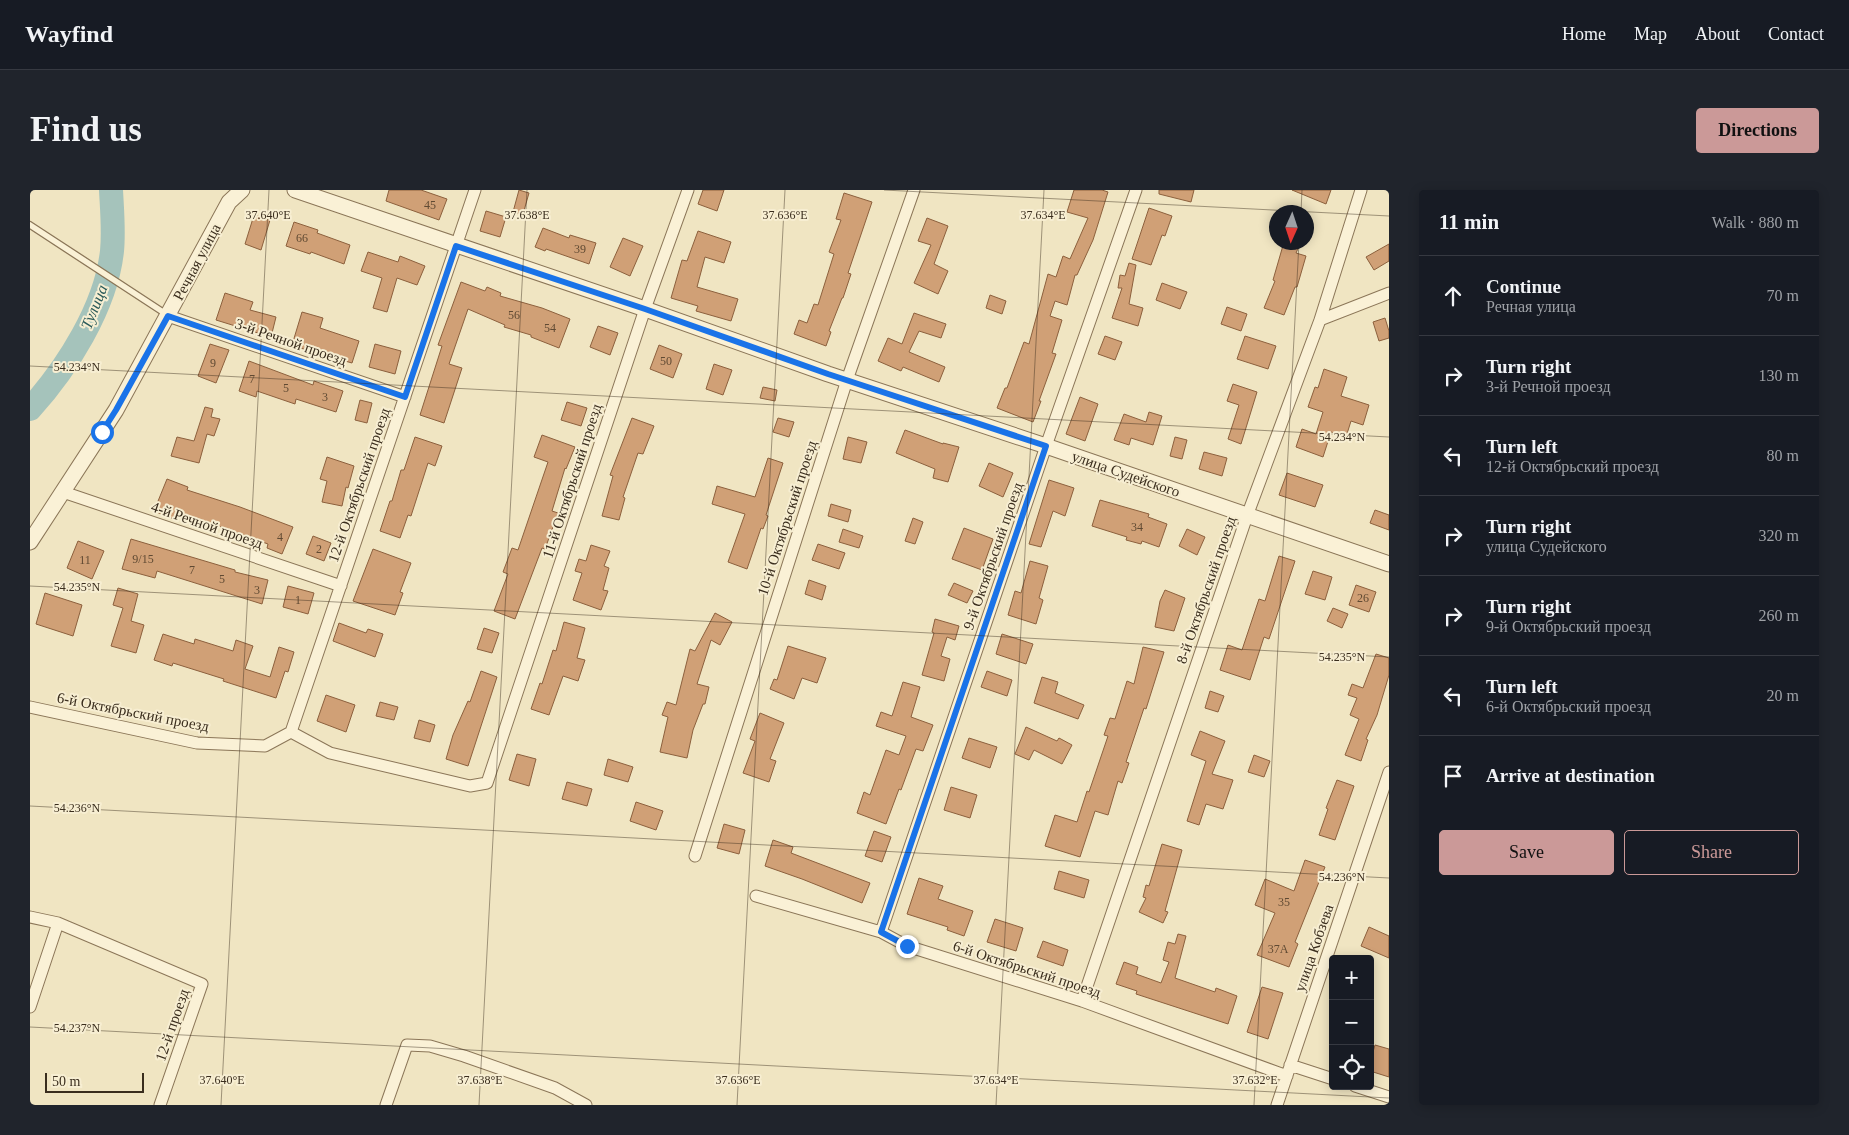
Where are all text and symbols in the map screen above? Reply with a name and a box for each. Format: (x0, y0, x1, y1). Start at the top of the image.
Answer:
text: Wayfind (25, 21, 113, 47)
text: Home (1562, 24, 1606, 44)
text: Map (1634, 24, 1667, 44)
text: About (1695, 24, 1740, 44)
text: Contact (1768, 24, 1824, 44)
button: Directions (1696, 108, 1819, 153)
text: Find us (30, 110, 142, 149)
house number: 45 (424, 198, 436, 212)
north arrow (1269, 205, 1314, 250)
text: 37.640°E (245, 208, 291, 222)
text: 37.638°E (504, 208, 550, 222)
text: 37.636°E (762, 208, 808, 222)
text: 37.634°E (1020, 208, 1066, 222)
text: 11 min (1439, 210, 1499, 234)
text: Walk · 880 m (1712, 214, 1799, 231)
street label: Речная улица (170, 221, 224, 303)
house number: 66 (296, 231, 308, 245)
house number: 39 (574, 242, 586, 256)
text: Continue (1486, 276, 1561, 297)
water label: Тулица (77, 282, 111, 332)
icon: ahead (1439, 282, 1467, 310)
text: 70 m (1767, 287, 1799, 304)
text: Речная улица (1486, 298, 1576, 315)
house number: 56 (508, 308, 520, 322)
street label: 3-й Речной проезд (233, 315, 349, 369)
house number: 54 (544, 321, 556, 335)
house number: 50 (660, 354, 672, 368)
house number: 9 (210, 356, 216, 370)
text: Turn right (1486, 356, 1571, 377)
text: 54.234°N (54, 360, 101, 374)
icon: right (1439, 362, 1467, 390)
text: 130 m (1759, 367, 1799, 384)
house number: 7 (249, 372, 255, 386)
text: 3-й Речной проезд (1486, 378, 1611, 395)
house number: 5 (283, 381, 289, 395)
house number: 3 (322, 390, 328, 404)
street label: 11-й Октябрьский проезд (539, 401, 605, 560)
street label: 12-й Октябрьский проезд (325, 405, 393, 564)
route start (91, 421, 114, 444)
text: 54.234°N (1319, 430, 1366, 444)
text: Turn left (1486, 436, 1558, 457)
street label: 10-й Октябрьский проезд (754, 438, 820, 598)
icon: left (1439, 442, 1467, 470)
text: 80 m (1767, 447, 1799, 464)
street label: улица Судейского (1070, 448, 1182, 500)
text: 12-й Октябрьский проезд (1486, 458, 1659, 475)
street label: 9-й Октябрьский проезд (960, 480, 1026, 632)
street label: 4-й Речной проезд (149, 498, 265, 552)
street label: 8-й Октябрьский проезд (1173, 514, 1239, 666)
text: Turn right (1486, 516, 1571, 537)
house number: 34 (1131, 520, 1143, 534)
icon: right (1439, 522, 1467, 550)
text: 320 m (1759, 527, 1799, 544)
house number: 4 (277, 530, 283, 544)
text: улица Судейского (1486, 538, 1607, 555)
house number: 2 (316, 542, 322, 556)
house number: 9/15 (132, 552, 154, 566)
house number: 11 (79, 553, 91, 567)
house number: 7 (189, 563, 195, 577)
house number: 5 (219, 572, 225, 586)
text: 54.235°N (54, 580, 101, 594)
house number: 3 (254, 583, 260, 597)
house number: 26 (1357, 591, 1369, 605)
house number: 1 (295, 593, 301, 607)
text: Turn right (1486, 596, 1571, 617)
icon: right (1439, 602, 1467, 630)
text: 260 m (1759, 607, 1799, 624)
text: 9-й Октябрьский проезд (1486, 618, 1651, 635)
text: 54.235°N (1319, 650, 1366, 664)
text: Turn left (1486, 676, 1558, 697)
icon: left (1439, 682, 1467, 710)
text: 20 m (1767, 687, 1799, 704)
street label: 6-й Октябрьский проезд (56, 689, 211, 735)
text: 6-й Октябрьский проезд (1486, 698, 1651, 715)
icon: arrive (1439, 762, 1467, 790)
text: Arrive at destination (1486, 765, 1655, 786)
text: 54.236°N (54, 801, 101, 815)
button: Save (1439, 830, 1614, 875)
button: Share (1624, 830, 1799, 875)
text: 54.236°N (1319, 870, 1366, 884)
house number: 35 (1278, 895, 1290, 909)
street label: улица Кобзева (1292, 902, 1337, 994)
route end (896, 935, 919, 958)
street label: 6-й Октябрьский проезд (951, 938, 1103, 1001)
house number: 37А (1268, 942, 1289, 956)
map controls (1329, 955, 1374, 1090)
button: + (1329, 955, 1374, 1000)
street label: 12-й проезд (152, 987, 192, 1063)
button: − (1329, 1000, 1374, 1045)
text: 54.237°N (54, 1021, 101, 1035)
button: locate (1329, 1045, 1374, 1090)
scale bar (45, 1070, 144, 1093)
text: 37.640°E (199, 1073, 245, 1087)
text: 37.638°E (457, 1073, 503, 1087)
text: 37.636°E (715, 1073, 761, 1087)
text: 37.634°E (973, 1073, 1019, 1087)
text: 37.632°E (1232, 1073, 1278, 1087)
text: 50 m (52, 1074, 80, 1089)

